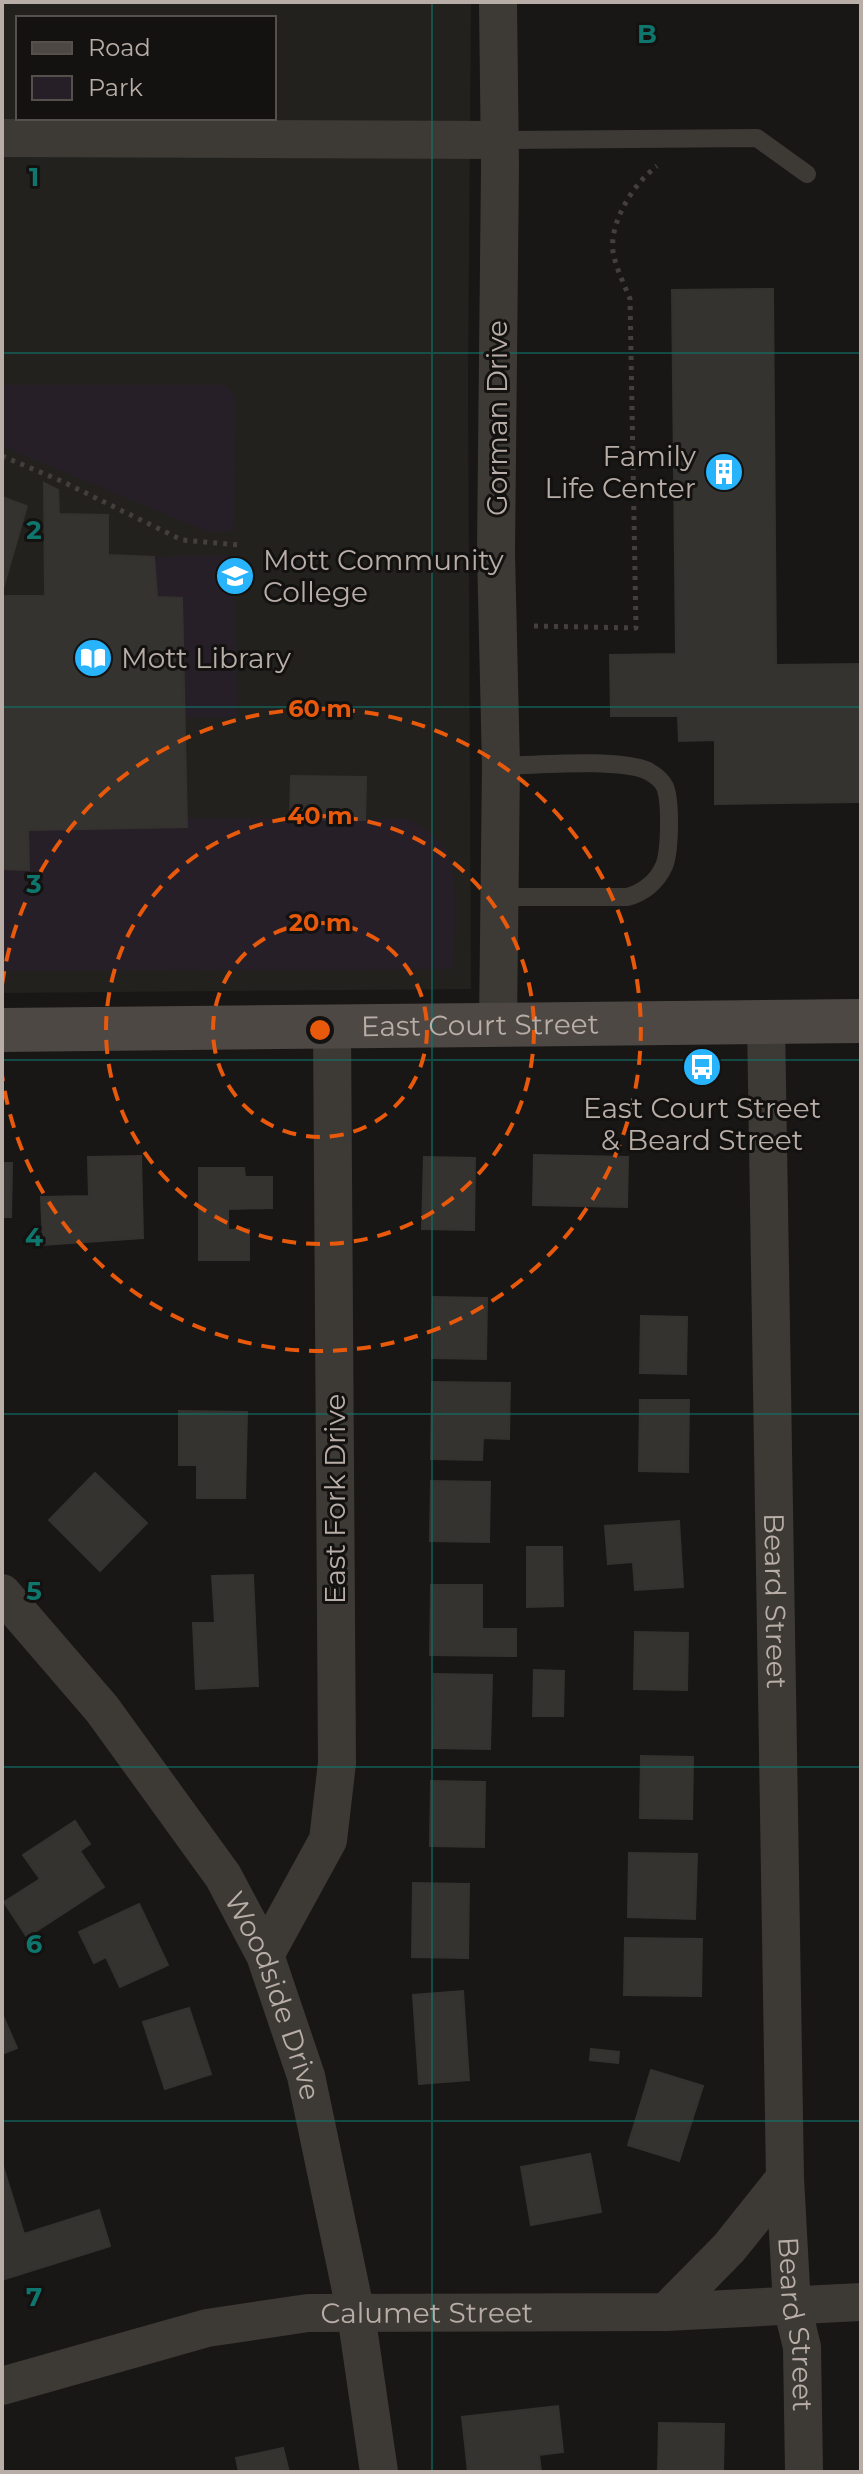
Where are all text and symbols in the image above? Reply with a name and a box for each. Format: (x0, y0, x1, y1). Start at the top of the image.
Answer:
legend (16, 16, 276, 120)
text: B (637, 18, 657, 50)
text: Road (88, 33, 151, 62)
text: Park (88, 73, 143, 102)
text: 1 (29, 161, 39, 193)
street label: Gorman Drive (480, 320, 514, 516)
place label: Family Life Center (544, 439, 697, 505)
building icon: Family Life Center (703, 451, 745, 493)
text: 2 (26, 514, 42, 546)
place label: Mott Community College (263, 543, 505, 609)
school or university icon: Mott Community College (214, 555, 256, 597)
library icon: Mott Library (72, 637, 114, 679)
place label: Mott Library (121, 641, 292, 675)
text: 60 m (288, 694, 352, 723)
text: 40 m (288, 801, 352, 830)
text: 3 (25, 868, 42, 900)
text: 20 m (289, 908, 351, 937)
street label: East Court Street (361, 1007, 599, 1043)
centre of rings (306, 1016, 334, 1044)
bus stop icon: East Court Street & Beard Street (681, 1046, 723, 1088)
place label: East Court Street & Beard Street (583, 1091, 821, 1157)
text: 4 (25, 1221, 43, 1253)
street label: East Fork Drive (318, 1394, 352, 1604)
street label: Beard Street (757, 1513, 794, 1689)
text: 5 (26, 1575, 42, 1607)
street label: Woodside Drive (217, 1886, 328, 2103)
text: 6 (26, 1928, 43, 1960)
street label: Beard Street (771, 2236, 820, 2412)
text: 7 (26, 2281, 42, 2313)
street label: Calumet Street (320, 2295, 533, 2330)

